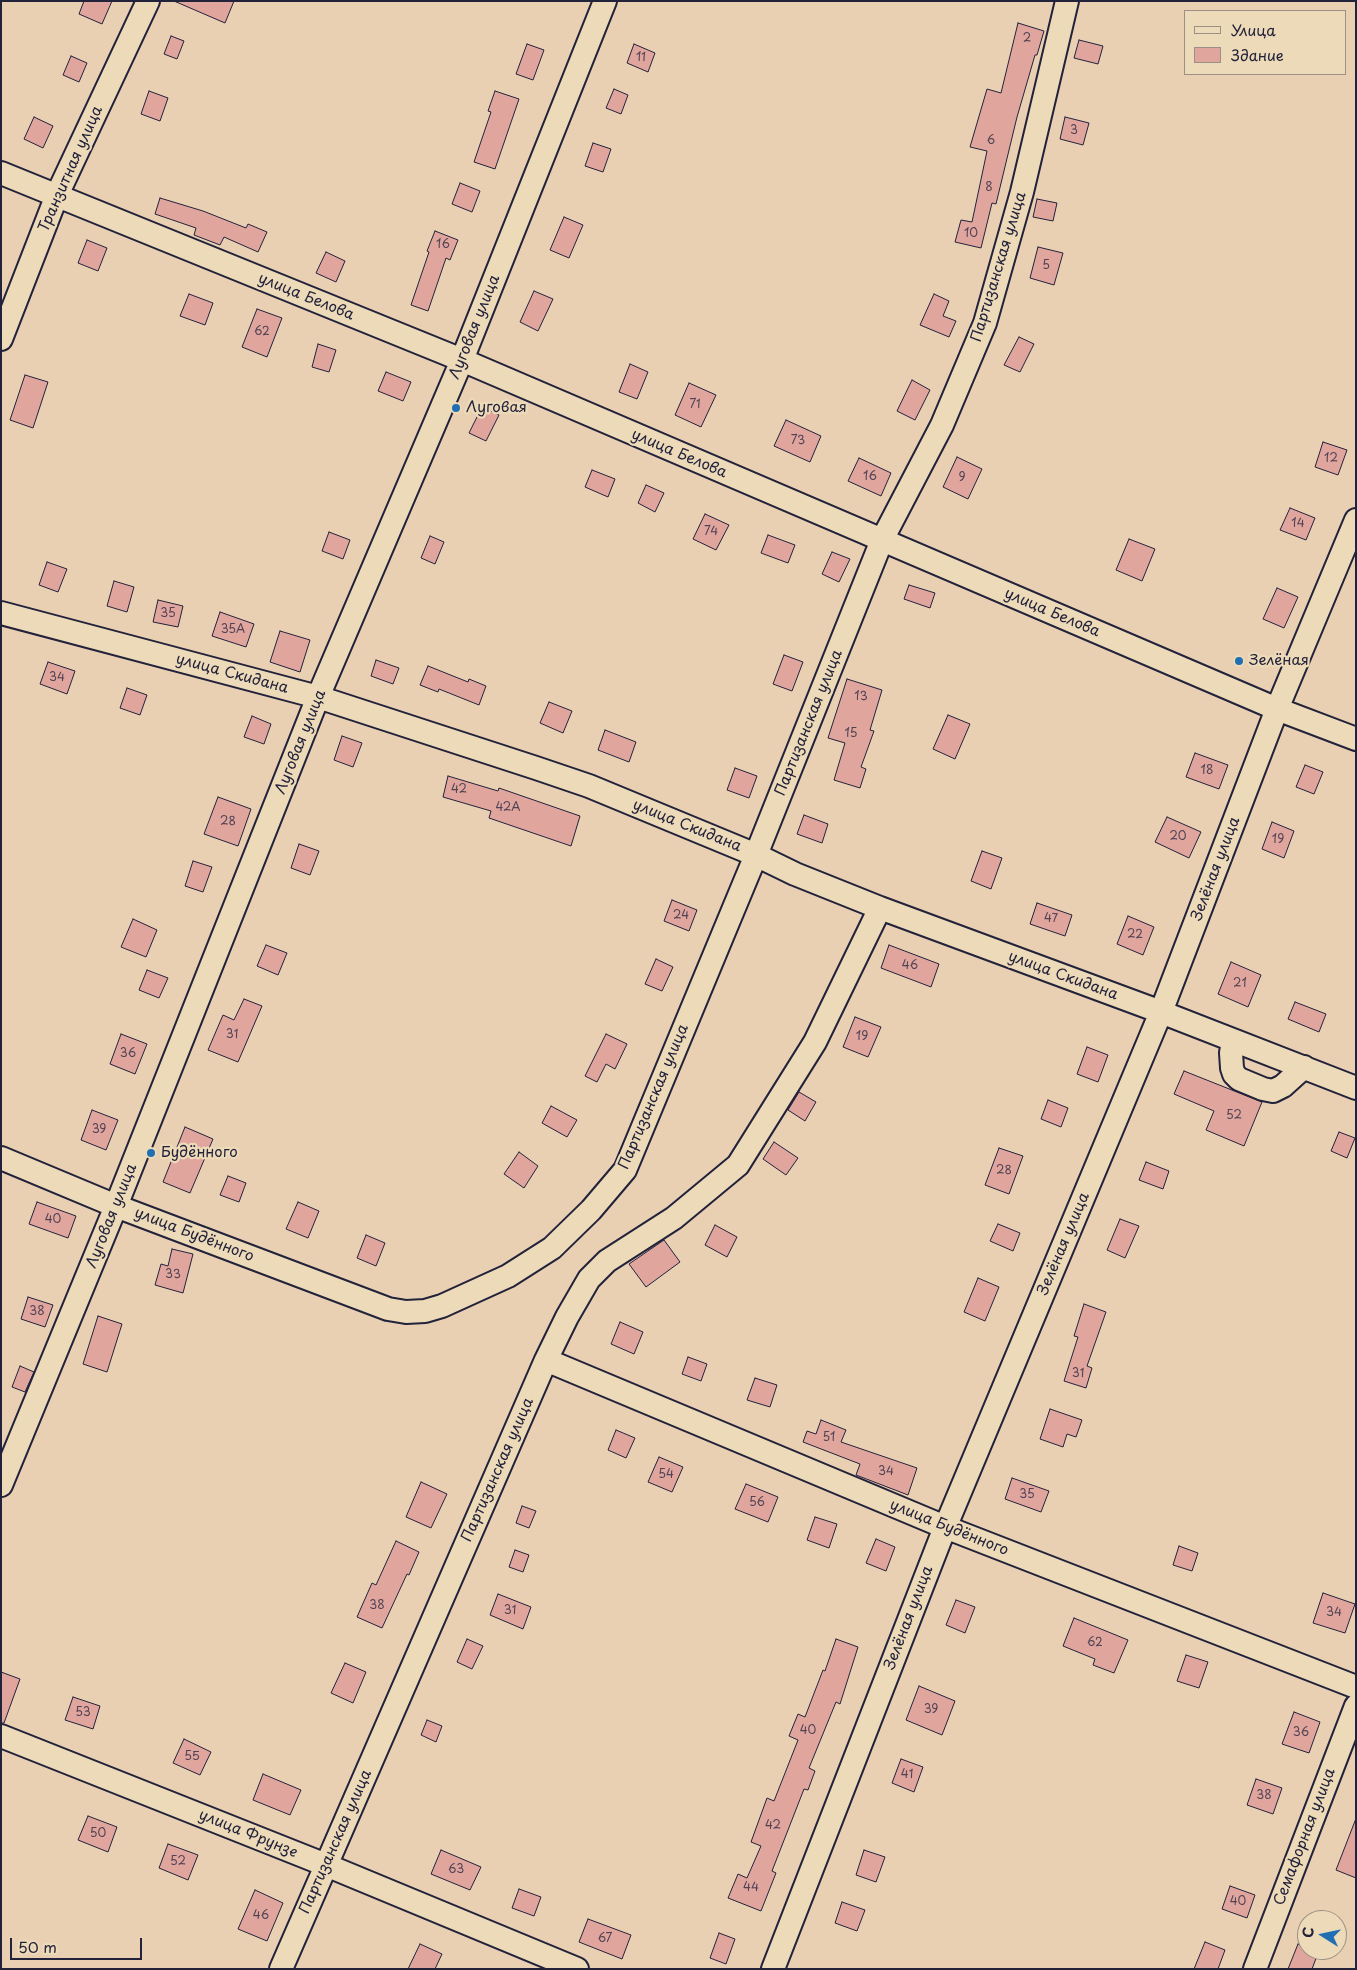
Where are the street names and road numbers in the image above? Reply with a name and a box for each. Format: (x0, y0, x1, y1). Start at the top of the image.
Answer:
street label: Транзитная улица (35, 103, 107, 235)
street label: Партизанская улица (968, 190, 1030, 344)
street label: улица Белова (255, 270, 357, 324)
street label: Луговая улица (446, 272, 504, 382)
street label: улица Белова (629, 426, 729, 482)
street label: улица Белова (1002, 585, 1102, 641)
street label: Партизанская улица (771, 647, 847, 799)
street label: улица Скидана (174, 650, 290, 698)
street label: Луговая улица (272, 687, 330, 797)
street label: улица Скидана (630, 796, 744, 856)
street label: Зелёная улица (1188, 815, 1244, 923)
street label: улица Скидана (1006, 948, 1120, 1004)
street label: Партизанская улица (615, 1022, 693, 1172)
street label: Луговая улица (83, 1161, 141, 1271)
street label: Зелёная улица (1034, 1190, 1094, 1298)
street label: улица Будённого (132, 1204, 256, 1266)
street label: Партизанская улица (458, 1395, 538, 1545)
street label: улица Будённого (887, 1496, 1011, 1560)
street label: Зелёная улица (881, 1564, 937, 1672)
street label: Семафорная улица (1270, 1766, 1340, 1908)
street label: Партизанская улица (296, 1767, 376, 1917)
street label: улица Фрунзе (196, 1806, 300, 1862)

